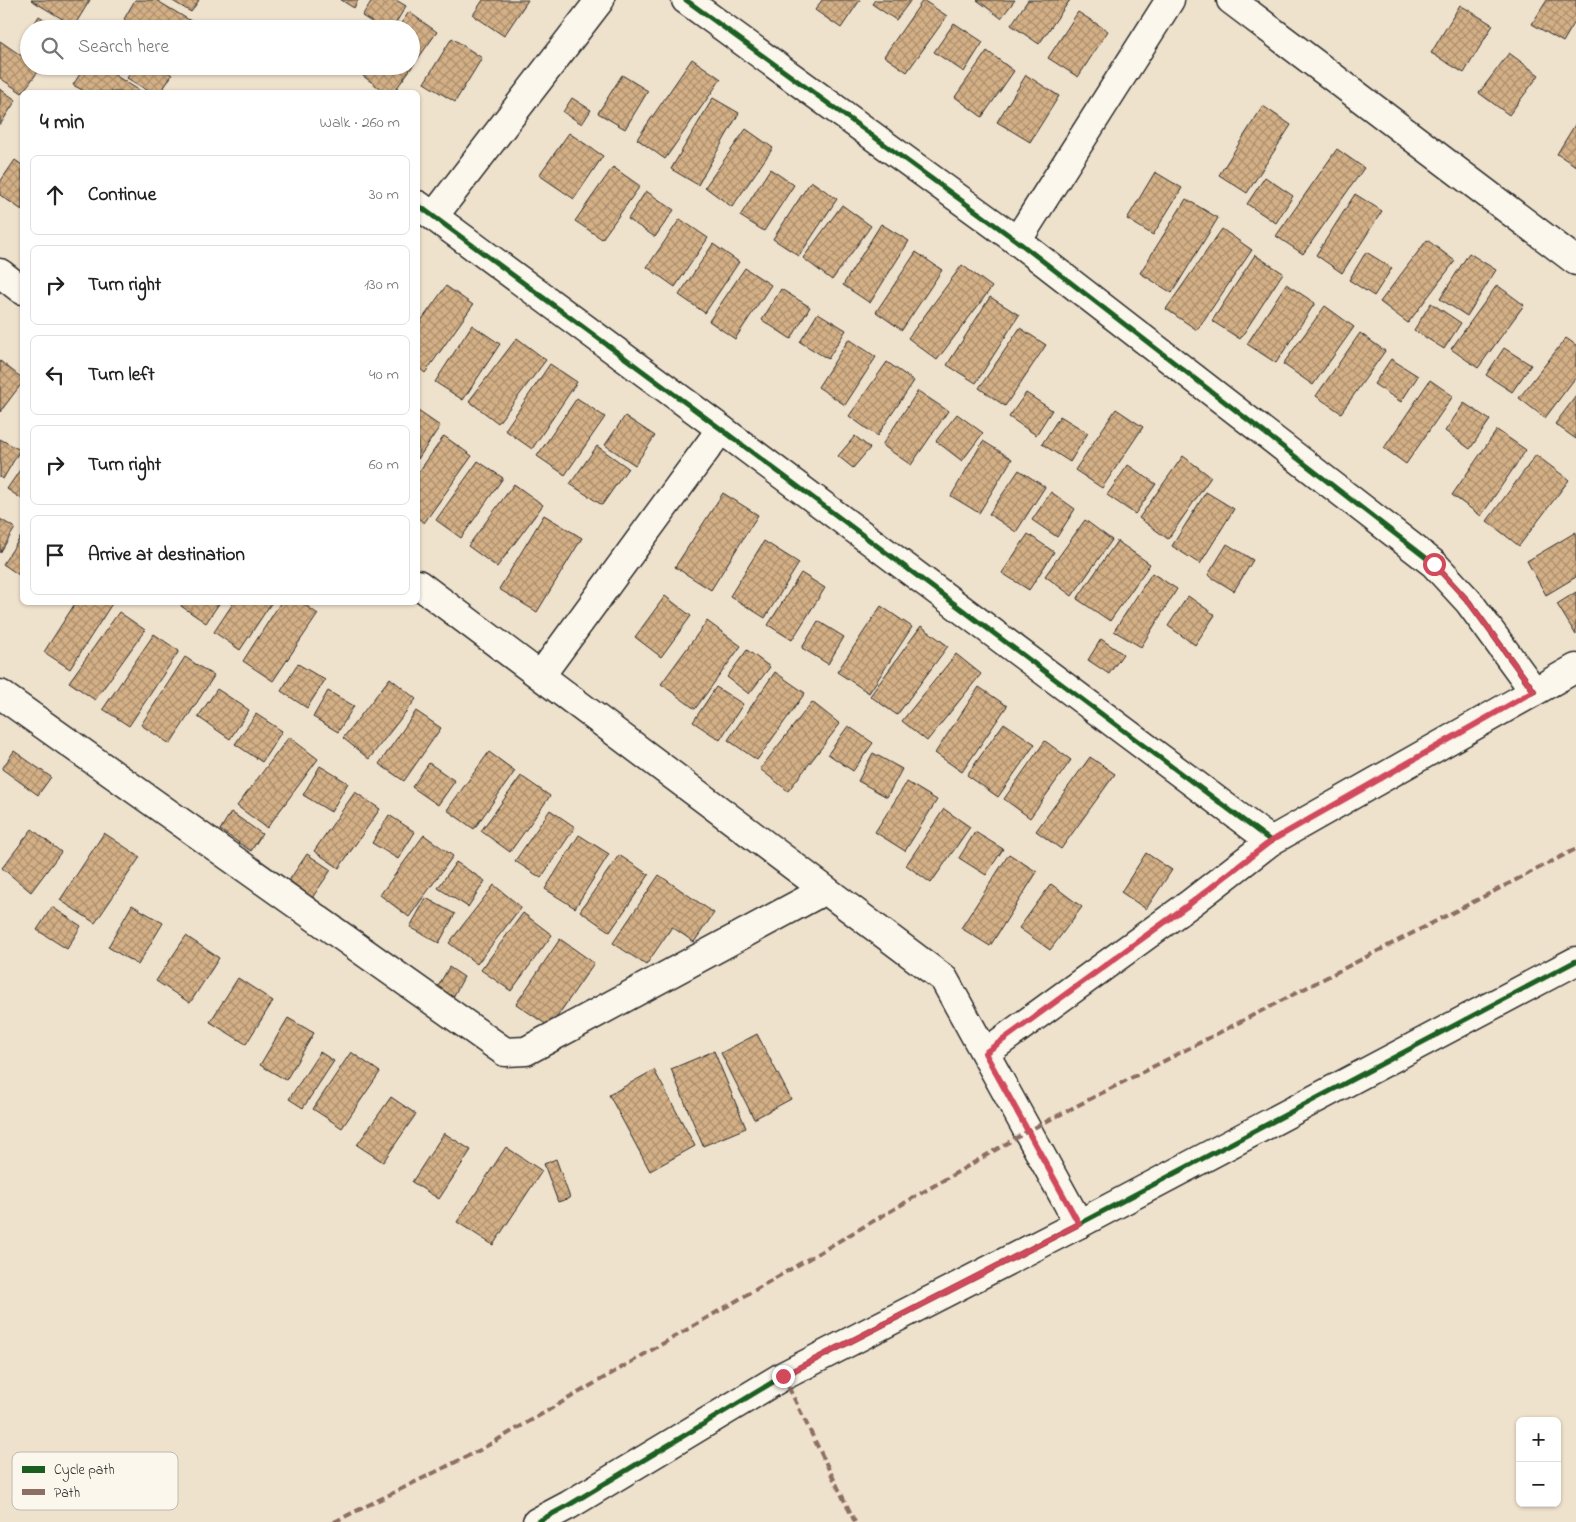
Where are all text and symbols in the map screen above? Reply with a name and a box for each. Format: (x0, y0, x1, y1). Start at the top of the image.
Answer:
search box (20, 20, 420, 75)
icon: search (38, 34, 66, 62)
text: Search here (78, 34, 169, 61)
text: 4 min (40, 108, 84, 138)
text: Walk · 260 m (320, 111, 400, 135)
icon: ahead (41, 181, 69, 209)
text: Continue (88, 182, 156, 209)
text: 30 m (369, 183, 399, 207)
icon: right (41, 271, 69, 299)
text: Turn right (88, 272, 161, 299)
text: 130 m (364, 273, 399, 297)
icon: left (41, 361, 69, 389)
text: Turn left (88, 362, 155, 389)
text: 40 m (369, 363, 399, 387)
icon: right (41, 451, 69, 479)
text: Turn right (88, 452, 161, 479)
text: 60 m (369, 453, 399, 477)
icon: arrive (41, 541, 69, 569)
text: Arrive at destination (88, 542, 245, 569)
route start (1423, 553, 1446, 576)
route end (772, 1365, 795, 1388)
map controls (1516, 1417, 1561, 1507)
button: + (1516, 1417, 1561, 1462)
legend (12, 1452, 178, 1510)
text: Cycle path (54, 1460, 115, 1482)
button: − (1516, 1462, 1561, 1507)
text: Path (54, 1483, 80, 1504)

